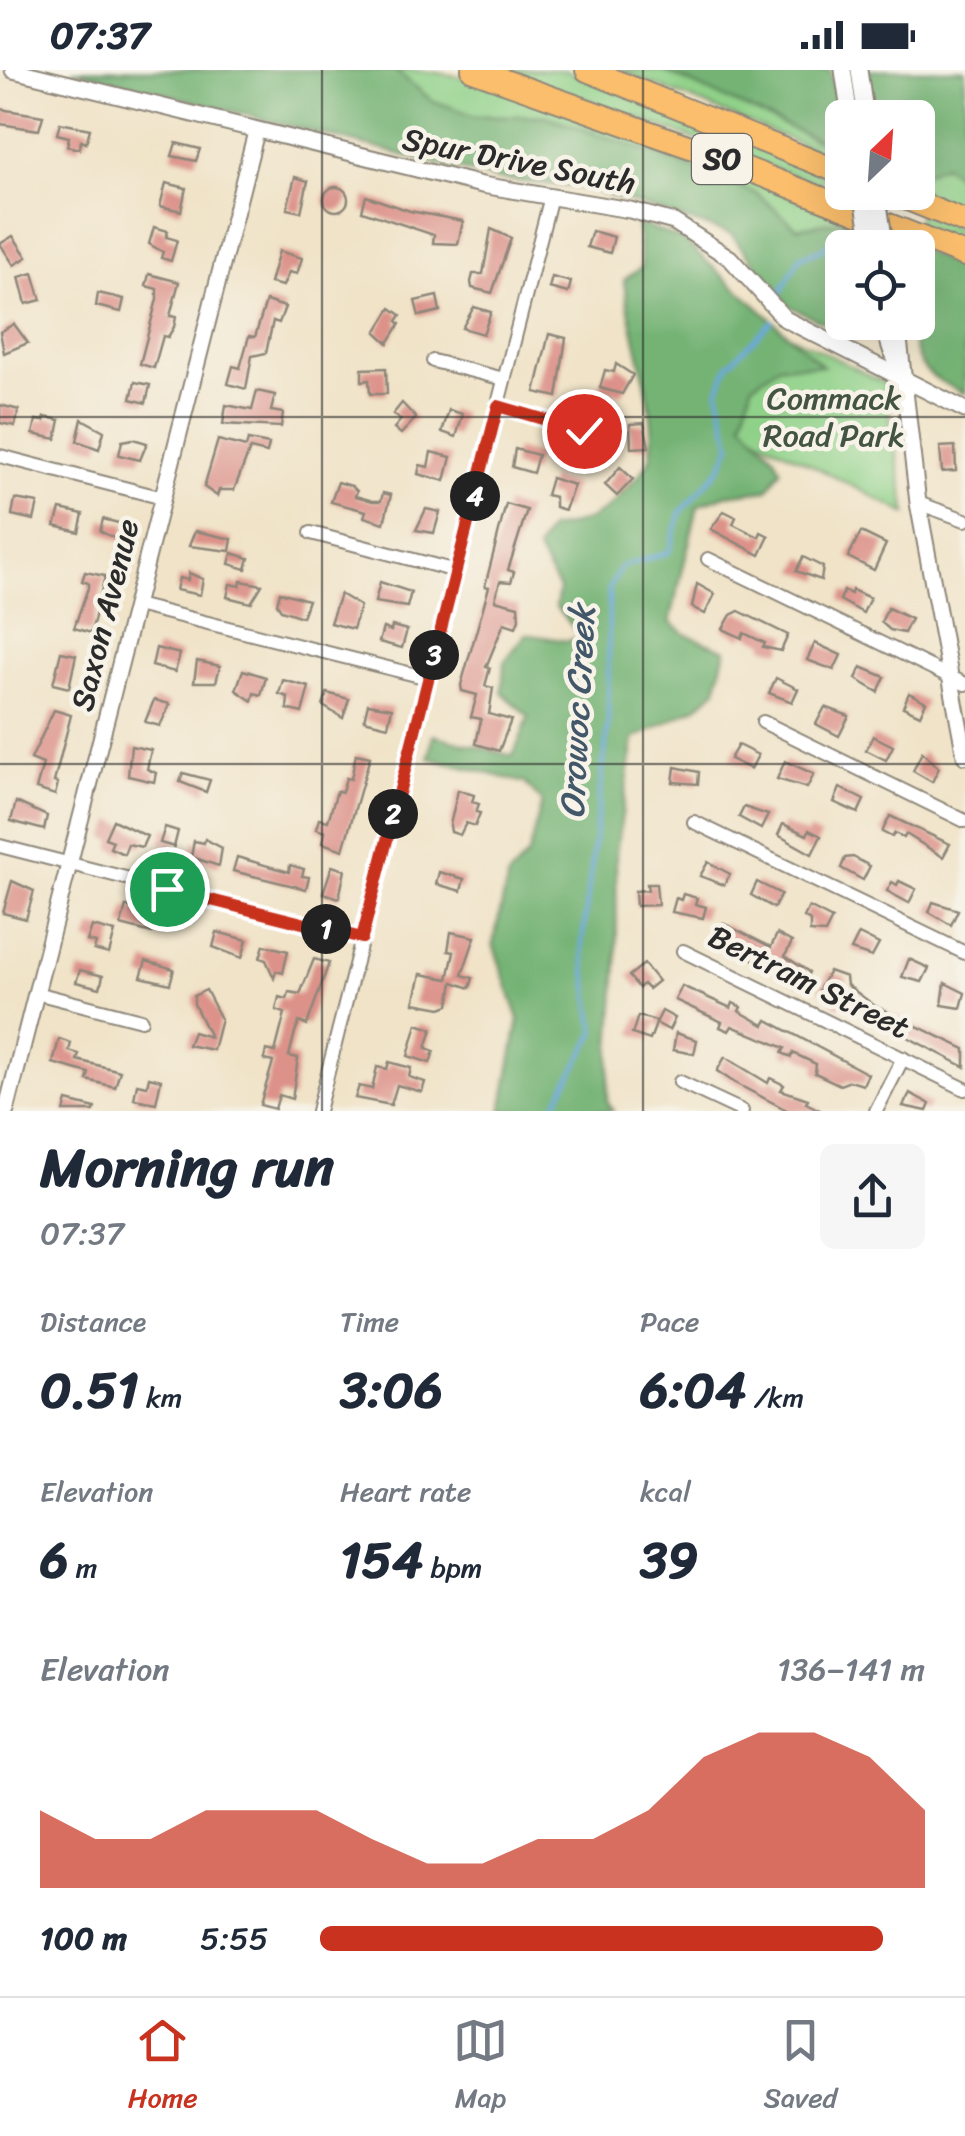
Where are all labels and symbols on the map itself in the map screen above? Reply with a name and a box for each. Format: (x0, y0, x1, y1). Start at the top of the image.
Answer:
north arrow (825, 100, 935, 210)
street label: Spur Drive South (397, 110, 641, 212)
road number: SO (692, 134, 752, 184)
park label: Commack Road Park (763, 370, 905, 464)
pin (542, 389, 627, 474)
pin: 4 (450, 471, 500, 521)
street label: Saxon Avenue (54, 513, 156, 717)
water label: Orowoc Creek (540, 600, 614, 820)
pin: 3 (409, 630, 459, 680)
pin: 2 (368, 789, 418, 839)
pin (125, 847, 210, 932)
pin: 1 (301, 904, 351, 954)
street label: Bertram Street (698, 908, 920, 1056)

